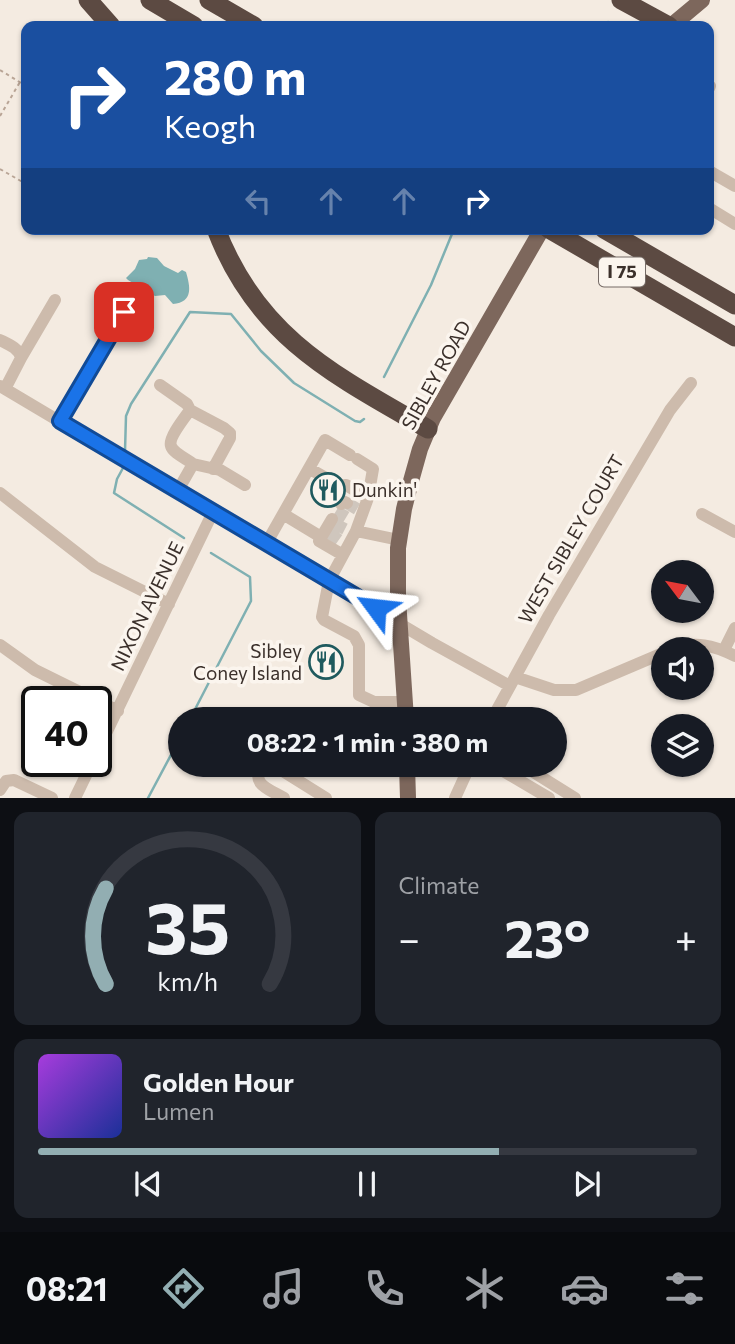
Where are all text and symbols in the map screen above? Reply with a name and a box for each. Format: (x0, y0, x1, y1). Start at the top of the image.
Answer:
text: 280 m (164, 45, 307, 105)
icon: right (49, 49, 140, 140)
text: Keogh (164, 105, 256, 145)
icon: left (239, 182, 277, 220)
icon: ahead (312, 182, 350, 220)
icon: ahead (385, 182, 423, 220)
icon: right (458, 182, 496, 220)
road number: I 75 (599, 258, 645, 286)
pin (94, 282, 154, 342)
icon: arrive (105, 293, 143, 331)
street label: SIBLEY ROAD (396, 316, 475, 433)
street label: WEST SIBLEY COURT (513, 450, 628, 627)
restaurant icon: Dunkin' (309, 471, 347, 509)
place label: Dunkin' (352, 478, 417, 501)
street label: NIXON AVENUE (105, 537, 188, 674)
north arrow (651, 560, 714, 623)
map controls (651, 560, 714, 777)
position arrow (339, 571, 413, 645)
button: sound (651, 637, 714, 700)
place label: Sibley Coney Island (193, 639, 302, 684)
restaurant icon: Sibley Coney Island (307, 643, 345, 681)
speed limit sign: 40 (21, 686, 112, 777)
button: layers (651, 714, 714, 777)
text: 08:22 · 1 min · 380 m (247, 726, 488, 757)
text: Climate (399, 871, 480, 899)
text: 35 (145, 881, 230, 970)
text: 23° (504, 905, 590, 969)
text: − (399, 914, 420, 961)
text: + (675, 914, 697, 961)
text: km/h (157, 966, 218, 996)
text: Golden Hour (143, 1066, 294, 1097)
text: Lumen (143, 1097, 214, 1125)
icon: previous (129, 1165, 167, 1203)
icon: pause (348, 1165, 386, 1203)
icon: next (568, 1165, 606, 1203)
icon: directions (159, 1264, 208, 1313)
icon: music (259, 1264, 308, 1313)
icon: phone (360, 1264, 409, 1313)
icon: climate (460, 1264, 509, 1313)
icon: car (560, 1264, 609, 1313)
icon: filters (660, 1264, 709, 1313)
text: 08:21 (26, 1268, 108, 1308)

